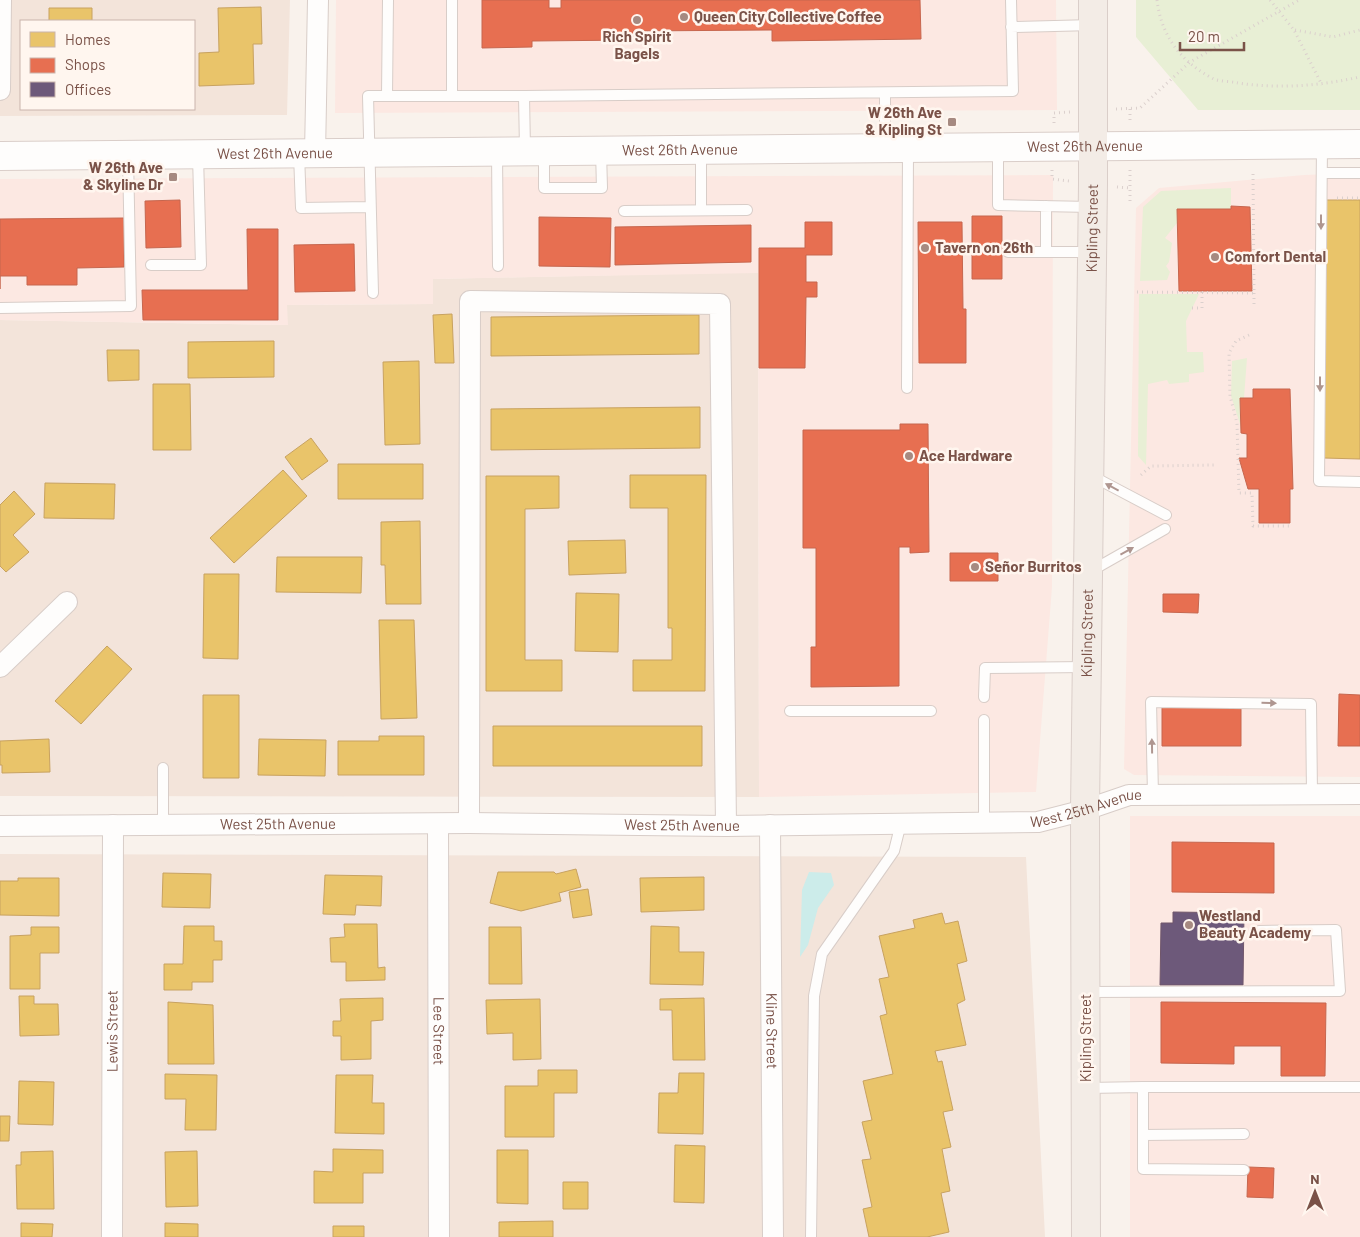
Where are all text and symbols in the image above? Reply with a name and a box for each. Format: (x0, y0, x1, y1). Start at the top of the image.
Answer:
place label: Queen City Collective Coffee (694, 7, 882, 25)
marker: Queen City Collective Coffee (678, 11, 690, 23)
marker: Rich Spirit Bagels (631, 14, 643, 26)
legend (20, 20, 195, 110)
scale bar (1180, 20, 1244, 52)
place label: Rich Spirit Bagels (603, 27, 672, 62)
text: 20 m (1188, 27, 1220, 45)
text: Homes (65, 30, 110, 48)
text: Shops (65, 55, 105, 73)
text: Offices (65, 80, 111, 98)
place label: W 26th Ave & Kipling St (865, 103, 942, 138)
marker: W 26th Ave & Kipling St (946, 116, 958, 128)
street label: West 26th Avenue (1027, 136, 1143, 155)
street label: West 26th Avenue (622, 139, 738, 159)
street label: West 26th Avenue (217, 143, 333, 162)
place label: W 26th Ave & Skyline Dr (83, 158, 163, 193)
marker: W 26th Ave & Skyline Dr (167, 171, 179, 183)
street label: Kipling Street (1082, 184, 1101, 272)
one-way arrow (1317, 214, 1325, 230)
place label: Tavern on 26th (935, 238, 1033, 256)
marker: Tavern on 26th (919, 242, 931, 254)
place label: Comfort Dental (1225, 247, 1326, 265)
marker: Comfort Dental (1209, 251, 1221, 263)
one-way arrow (1316, 377, 1324, 393)
place label: Ace Hardware (919, 446, 1012, 464)
marker: Ace Hardware (903, 450, 915, 462)
one-way arrow (1105, 483, 1119, 491)
one-way arrow (1119, 547, 1134, 555)
place label: Señor Burritos (985, 557, 1082, 575)
marker: Señor Burritos (969, 561, 981, 573)
street label: Kipling Street (1077, 589, 1096, 677)
one-way arrow (1261, 699, 1277, 707)
one-way arrow (1148, 738, 1156, 754)
street label: West 25th Avenue (1030, 785, 1142, 830)
street label: West 25th Avenue (220, 814, 336, 833)
street label: West 25th Avenue (624, 815, 740, 834)
place label: Westland Beauty Academy (1199, 906, 1311, 941)
marker: Westland Beauty Academy (1183, 919, 1195, 931)
street label: Lewis Street (102, 990, 121, 1072)
street label: Kline Street (763, 993, 782, 1069)
street label: Kipling Street (1076, 994, 1094, 1082)
street label: Lee Street (430, 997, 449, 1065)
north arrow (1290, 1167, 1340, 1217)
text: N (1310, 1170, 1320, 1187)

